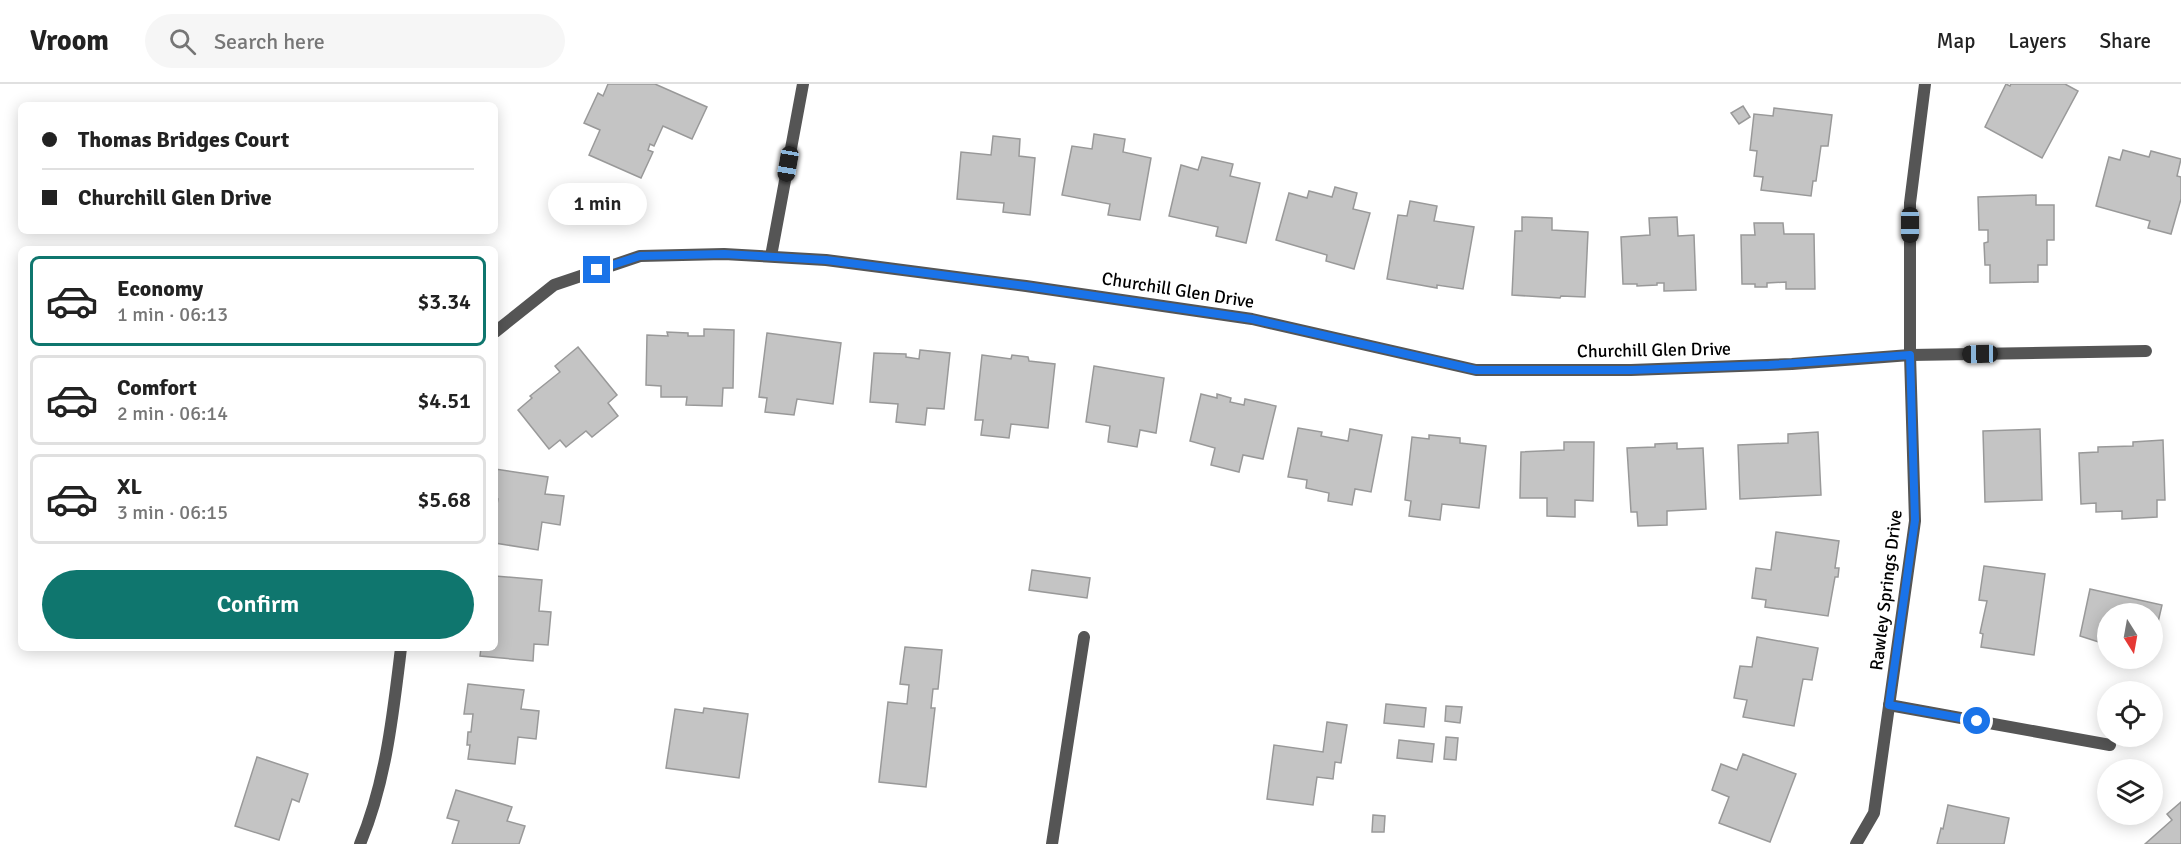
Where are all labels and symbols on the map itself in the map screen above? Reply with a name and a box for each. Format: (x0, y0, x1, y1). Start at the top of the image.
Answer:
car (776, 145, 800, 183)
callout: 1 min (548, 183, 646, 225)
car (1901, 207, 1919, 243)
route end (583, 256, 610, 283)
street label: Churchill Glen Drive (1100, 267, 1256, 313)
street label: Churchill Glen Drive (1577, 338, 1731, 362)
car (1962, 345, 1998, 363)
street label: Rawley Springs Drive (1865, 508, 1907, 672)
north arrow (2097, 603, 2163, 669)
route start (1963, 707, 1990, 734)

